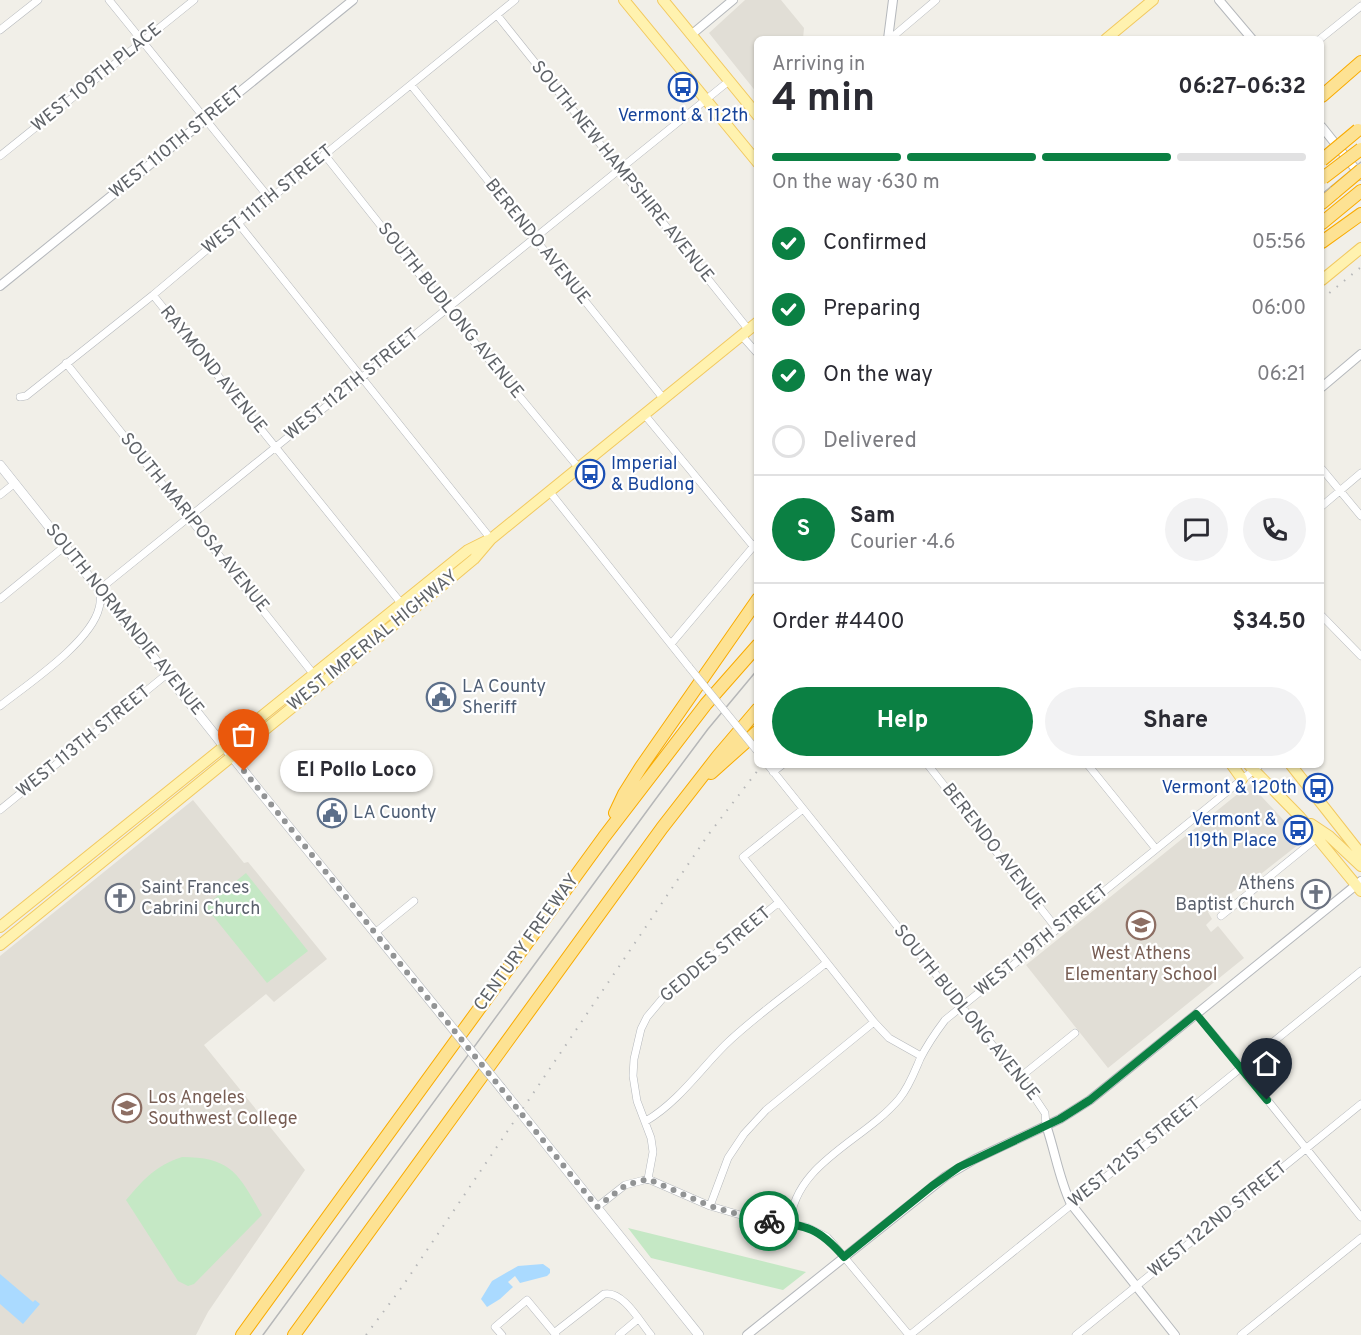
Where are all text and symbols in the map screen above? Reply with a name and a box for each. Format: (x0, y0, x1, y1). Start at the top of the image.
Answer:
street label: WEST 109TH PLACE (27, 18, 167, 138)
text: Arriving in (772, 52, 865, 78)
street label: SOUTH NEW HAMPSHIRE AVENUE (525, 57, 719, 287)
bus stop icon: Vermont & 112th (667, 71, 699, 103)
text: 06:27–06:32 (1178, 74, 1306, 101)
text: 4 min (772, 76, 875, 125)
street label: WEST 110TH STREET (105, 82, 249, 204)
place label: Vermont & 112th (618, 105, 748, 128)
street label: WEST 111TH STREET (198, 140, 338, 260)
text: On the way · 630 m (772, 170, 940, 196)
street label: BERENDO AVENUE (479, 174, 595, 310)
street label: SOUTH BUDLONG AVENUE (372, 218, 528, 404)
icon: check (772, 227, 805, 260)
text: Confirmed (823, 230, 927, 257)
text: 05:56 (1252, 230, 1306, 256)
icon: check (772, 293, 805, 326)
text: Preparing (823, 296, 921, 323)
text: 06:00 (1251, 296, 1306, 322)
street label: RAYMOND AVENUE (154, 301, 272, 439)
street label: WEST 112TH STREET (280, 324, 424, 446)
icon: check (772, 359, 805, 392)
text: On the way (823, 362, 933, 389)
text: 06:21 (1257, 362, 1306, 388)
street label: SOUTH MARIPOSA AVENUE (114, 428, 274, 618)
text: Delivered (823, 428, 917, 455)
place label: Imperial & Budlong (611, 453, 695, 497)
bus stop icon: Imperial & Budlong (574, 458, 606, 490)
button: chat (1165, 498, 1228, 561)
button: phone (1243, 498, 1306, 561)
text: Sam (850, 503, 895, 530)
text: S (797, 516, 810, 543)
street label: SOUTH NORMANDIE AVENUE (40, 519, 208, 721)
text: Courier · 4.6 (850, 530, 955, 556)
street label: WEST IMPERIAL HIGHWAY (283, 565, 463, 717)
text: Order #4400 (772, 609, 905, 636)
text: $34.50 (1232, 609, 1306, 636)
place label: LA County Sheriff (462, 676, 546, 720)
street label: WEST 113TH STREET (12, 681, 156, 803)
public building icon: LA County Sheriff (425, 681, 457, 713)
button: Help (772, 687, 1033, 756)
button: Share (1045, 687, 1306, 756)
pin (218, 709, 269, 771)
icon: bag (227, 718, 260, 751)
callout: El Pollo Loco (280, 750, 433, 792)
text: El Pollo Loco (296, 758, 417, 784)
bus stop icon: Vermont & 120th (1302, 772, 1334, 804)
place label: Vermont & 120th (1162, 777, 1297, 800)
street label: BERENDO AVENUE (936, 779, 1050, 915)
public building icon: LA Cuonty (316, 797, 348, 829)
place label: LA Cuonty (353, 802, 437, 825)
place label: Vermont & 119th Place (1187, 809, 1277, 853)
bus stop icon: Vermont & 119th Place (1282, 814, 1314, 846)
street label: CENTURY FREEWAY (469, 870, 585, 1016)
place label: Athens Baptist Church (1175, 873, 1295, 917)
place label: Saint Frances Cabrini Church (141, 877, 260, 921)
church icon: Athens Baptist Church (1300, 878, 1332, 910)
street label: WEST 119TH STREET (970, 880, 1114, 1002)
church icon: Saint Frances Cabrini Church (104, 882, 136, 914)
street label: GEDDES STREET (656, 902, 776, 1008)
school or university icon: West Athens Elementary School (1125, 909, 1157, 941)
street label: SOUTH BUDLONG AVENUE (888, 920, 1044, 1106)
place label: West Athens Elementary School (1065, 943, 1217, 987)
pin (1241, 1038, 1292, 1100)
icon: home (1250, 1047, 1283, 1080)
place label: Los Angeles Southwest College (148, 1087, 297, 1131)
school or university icon: Los Angeles Southwest College (111, 1092, 143, 1124)
street label: WEST 121ST STREET (1064, 1093, 1206, 1213)
street label: WEST 122ND STREET (1144, 1157, 1292, 1283)
courier (739, 1191, 799, 1251)
icon: bike (753, 1205, 786, 1238)

